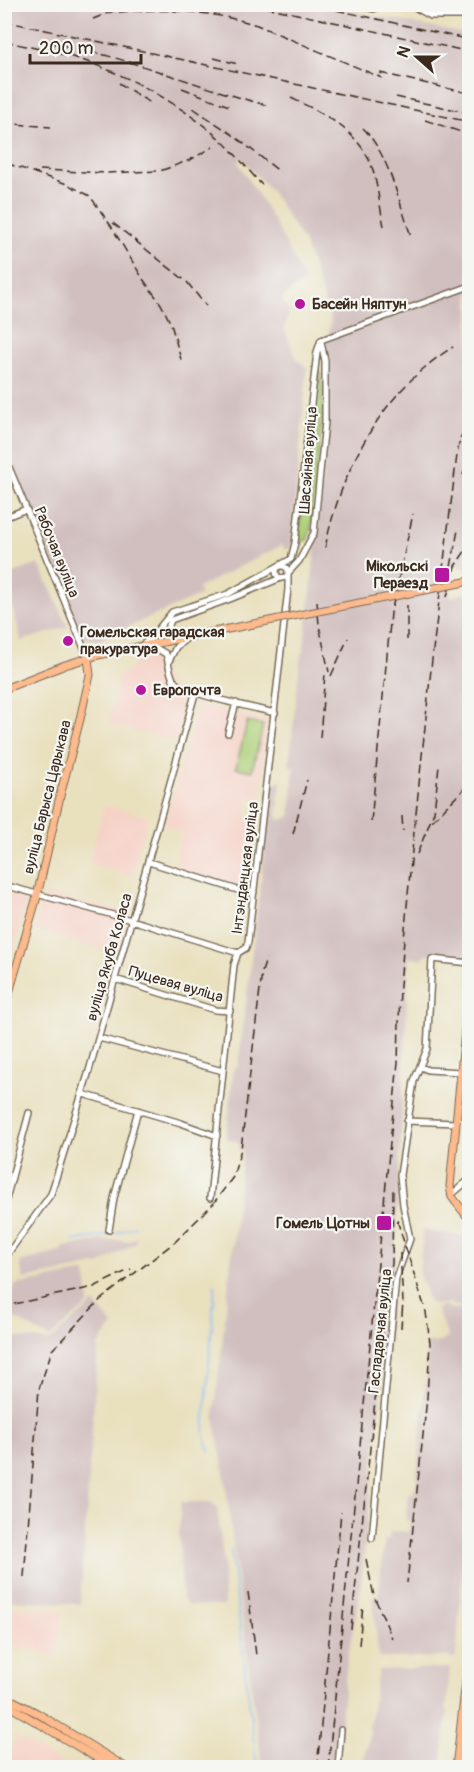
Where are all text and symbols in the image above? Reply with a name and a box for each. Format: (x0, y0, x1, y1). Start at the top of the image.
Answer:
scale bar (30, 27, 141, 65)
north arrow (387, 27, 447, 87)
text: 200 m (39, 37, 94, 60)
text: N (393, 43, 415, 61)
place label: Басейн Няптун (312, 295, 407, 314)
marker: Басейн Няптун (293, 297, 307, 311)
street label: Шасэйная вуліца (295, 406, 322, 514)
street label: Рабочая вуліца (30, 504, 83, 600)
place label: Мікольскі Пераезд (366, 557, 429, 593)
marker: Мікольскі Пераезд (433, 566, 451, 584)
place label: Гомельская гарадская пракуратура (80, 623, 224, 659)
marker: Гомельская гарадская пракуратура (61, 634, 75, 648)
place label: Европочта (153, 681, 221, 700)
marker: Европочта (134, 683, 148, 697)
street label: вуліца Барыса Царыкава (19, 718, 76, 876)
street label: Інтэнданцкая вуліца (228, 801, 263, 935)
street label: вуліца Якуба Коласа (82, 891, 137, 1023)
street label: Пуцевая вуліца (126, 962, 225, 1007)
place label: Гомель Цотны (276, 1214, 370, 1233)
marker: Гомель Цотны (375, 1214, 393, 1232)
street label: Гаспадарчая вуліца (365, 1268, 396, 1394)

